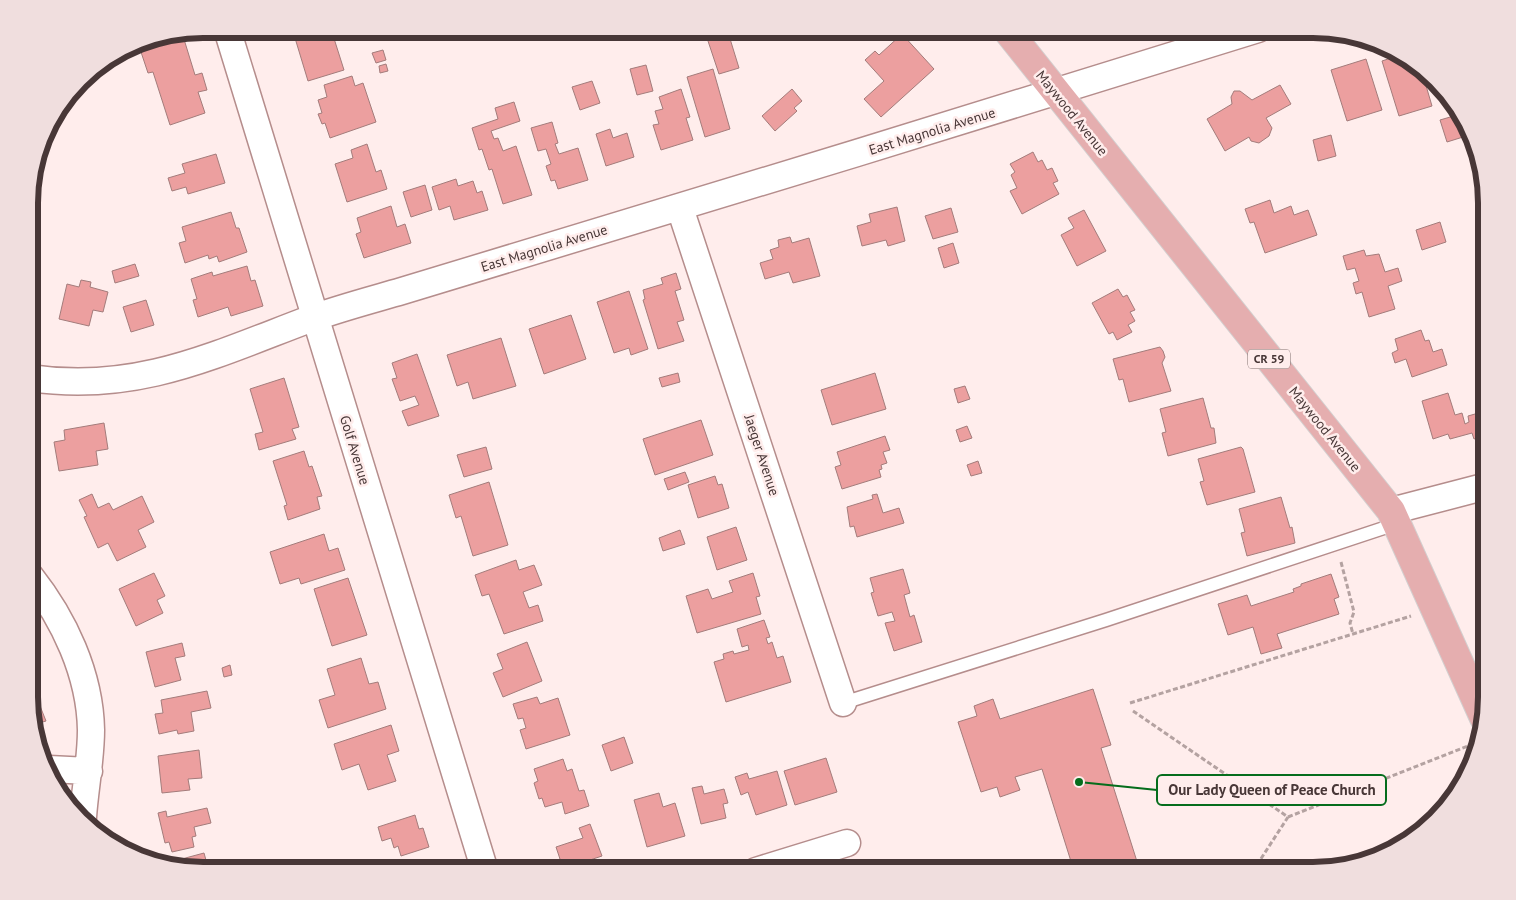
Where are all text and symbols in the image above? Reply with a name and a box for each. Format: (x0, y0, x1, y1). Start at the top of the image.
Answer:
street label: Maywood Avenue (1032, 67, 1112, 159)
street label: East Magnolia Avenue (867, 103, 997, 159)
street label: East Magnolia Avenue (479, 220, 609, 276)
road number: CR 59 (1248, 349, 1290, 368)
street label: Maywood Avenue (1285, 383, 1365, 475)
street label: Jaeger Avenue (740, 411, 784, 498)
street label: Golf Avenue (336, 413, 374, 487)
callout: Our Lady Queen of Peace Church (1157, 775, 1386, 805)
text: Our Lady Queen of Peace Church (1168, 780, 1376, 799)

